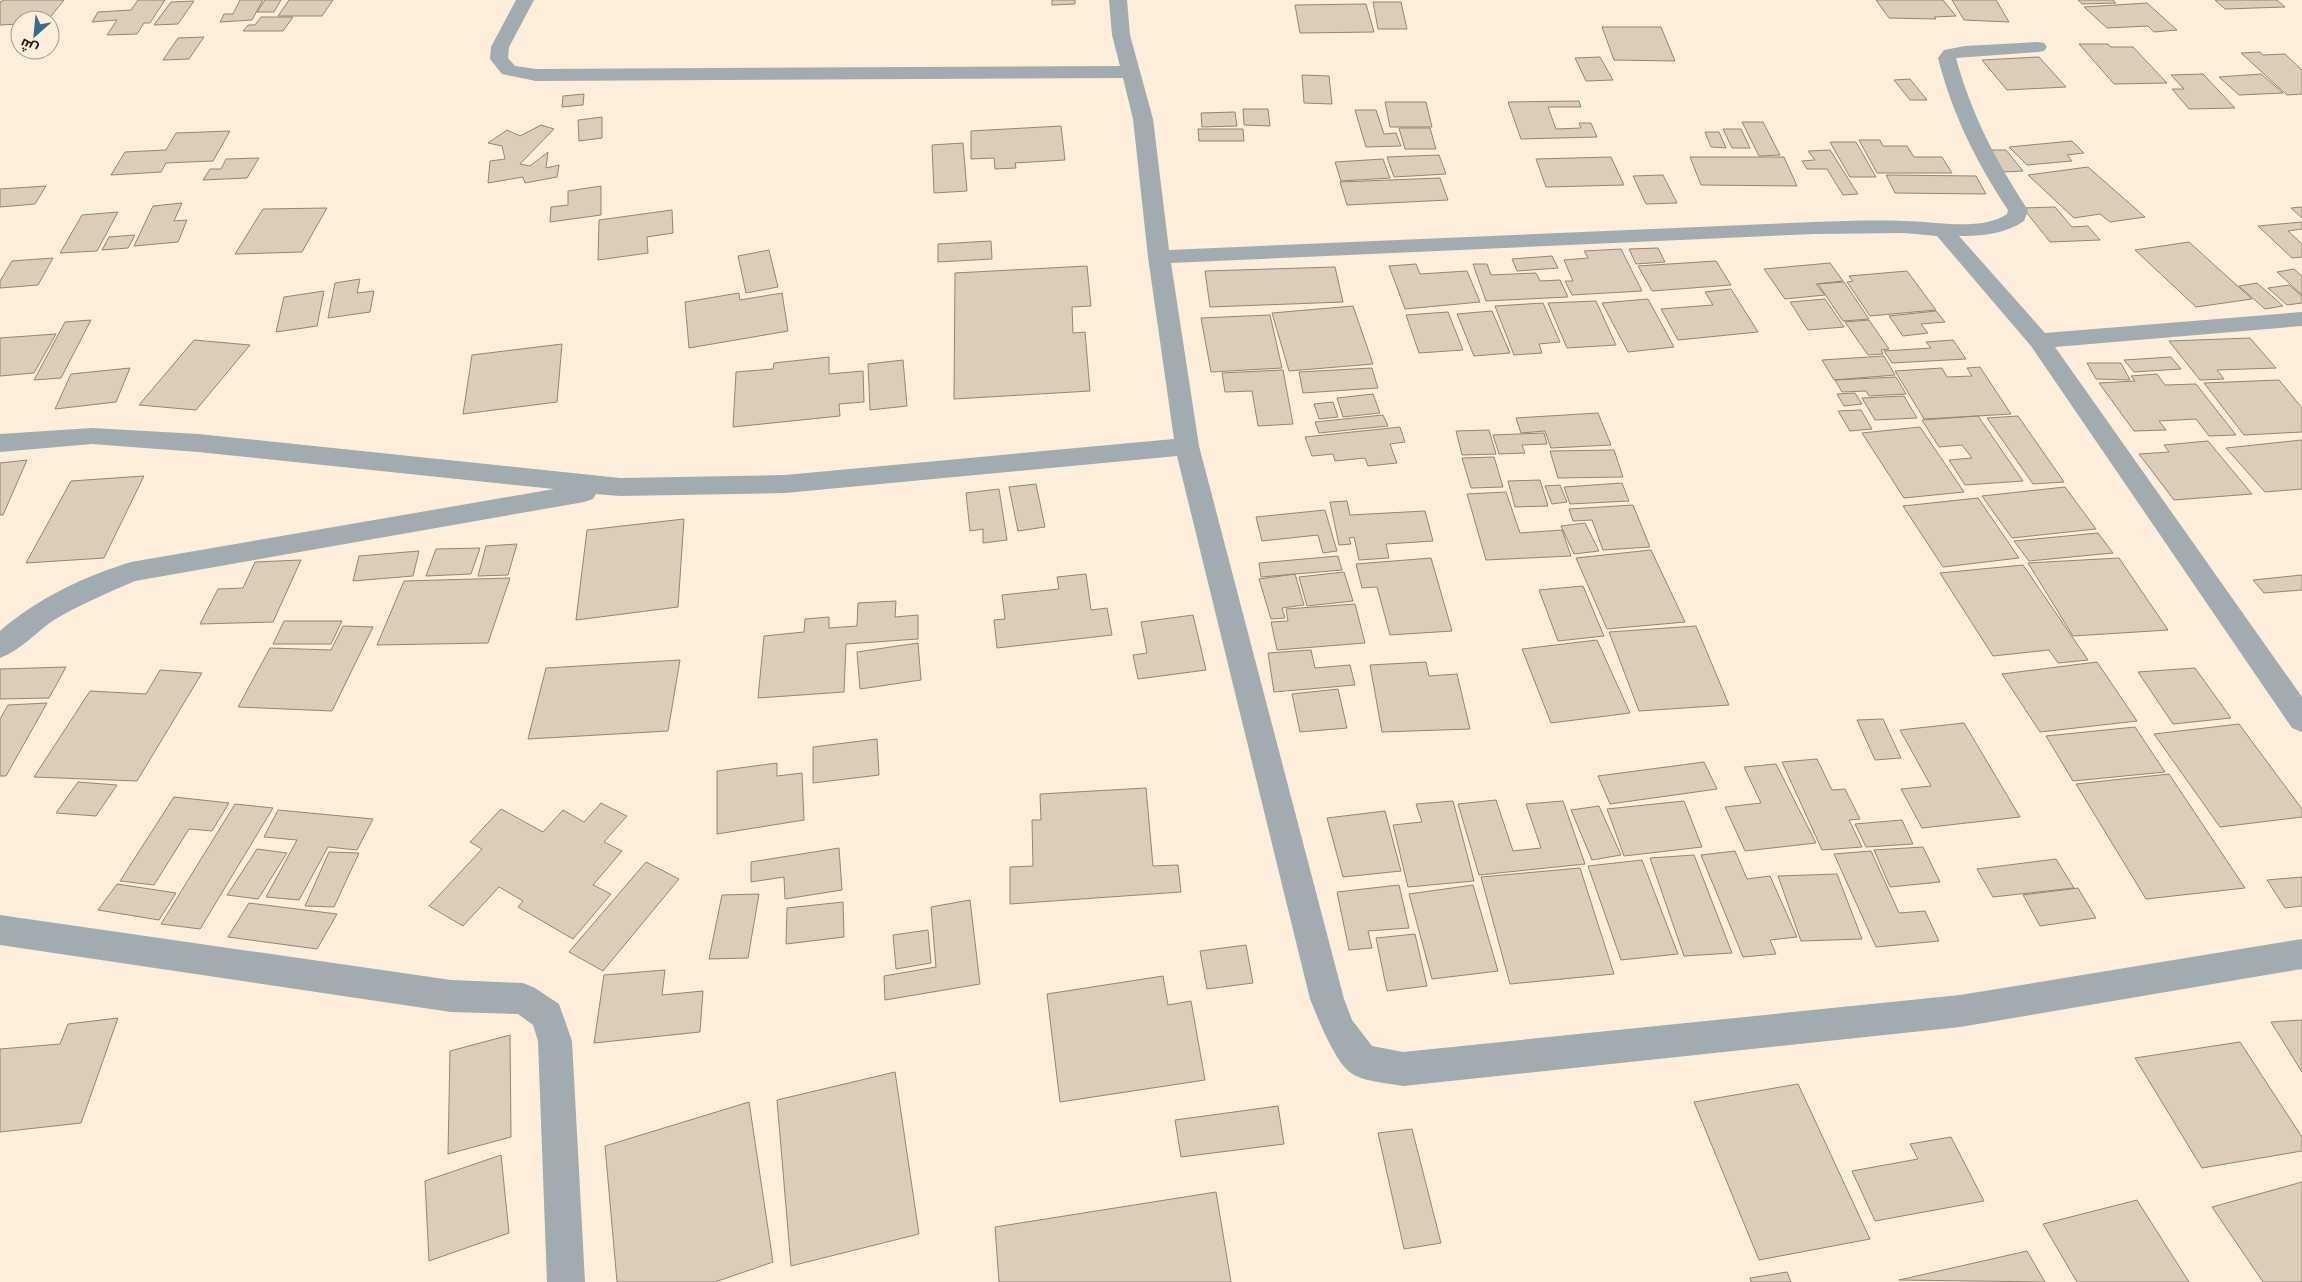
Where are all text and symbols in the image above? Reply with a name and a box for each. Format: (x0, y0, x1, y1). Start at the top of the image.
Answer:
north arrow (10, 10, 60, 60)
text: ش (17, 34, 41, 59)

